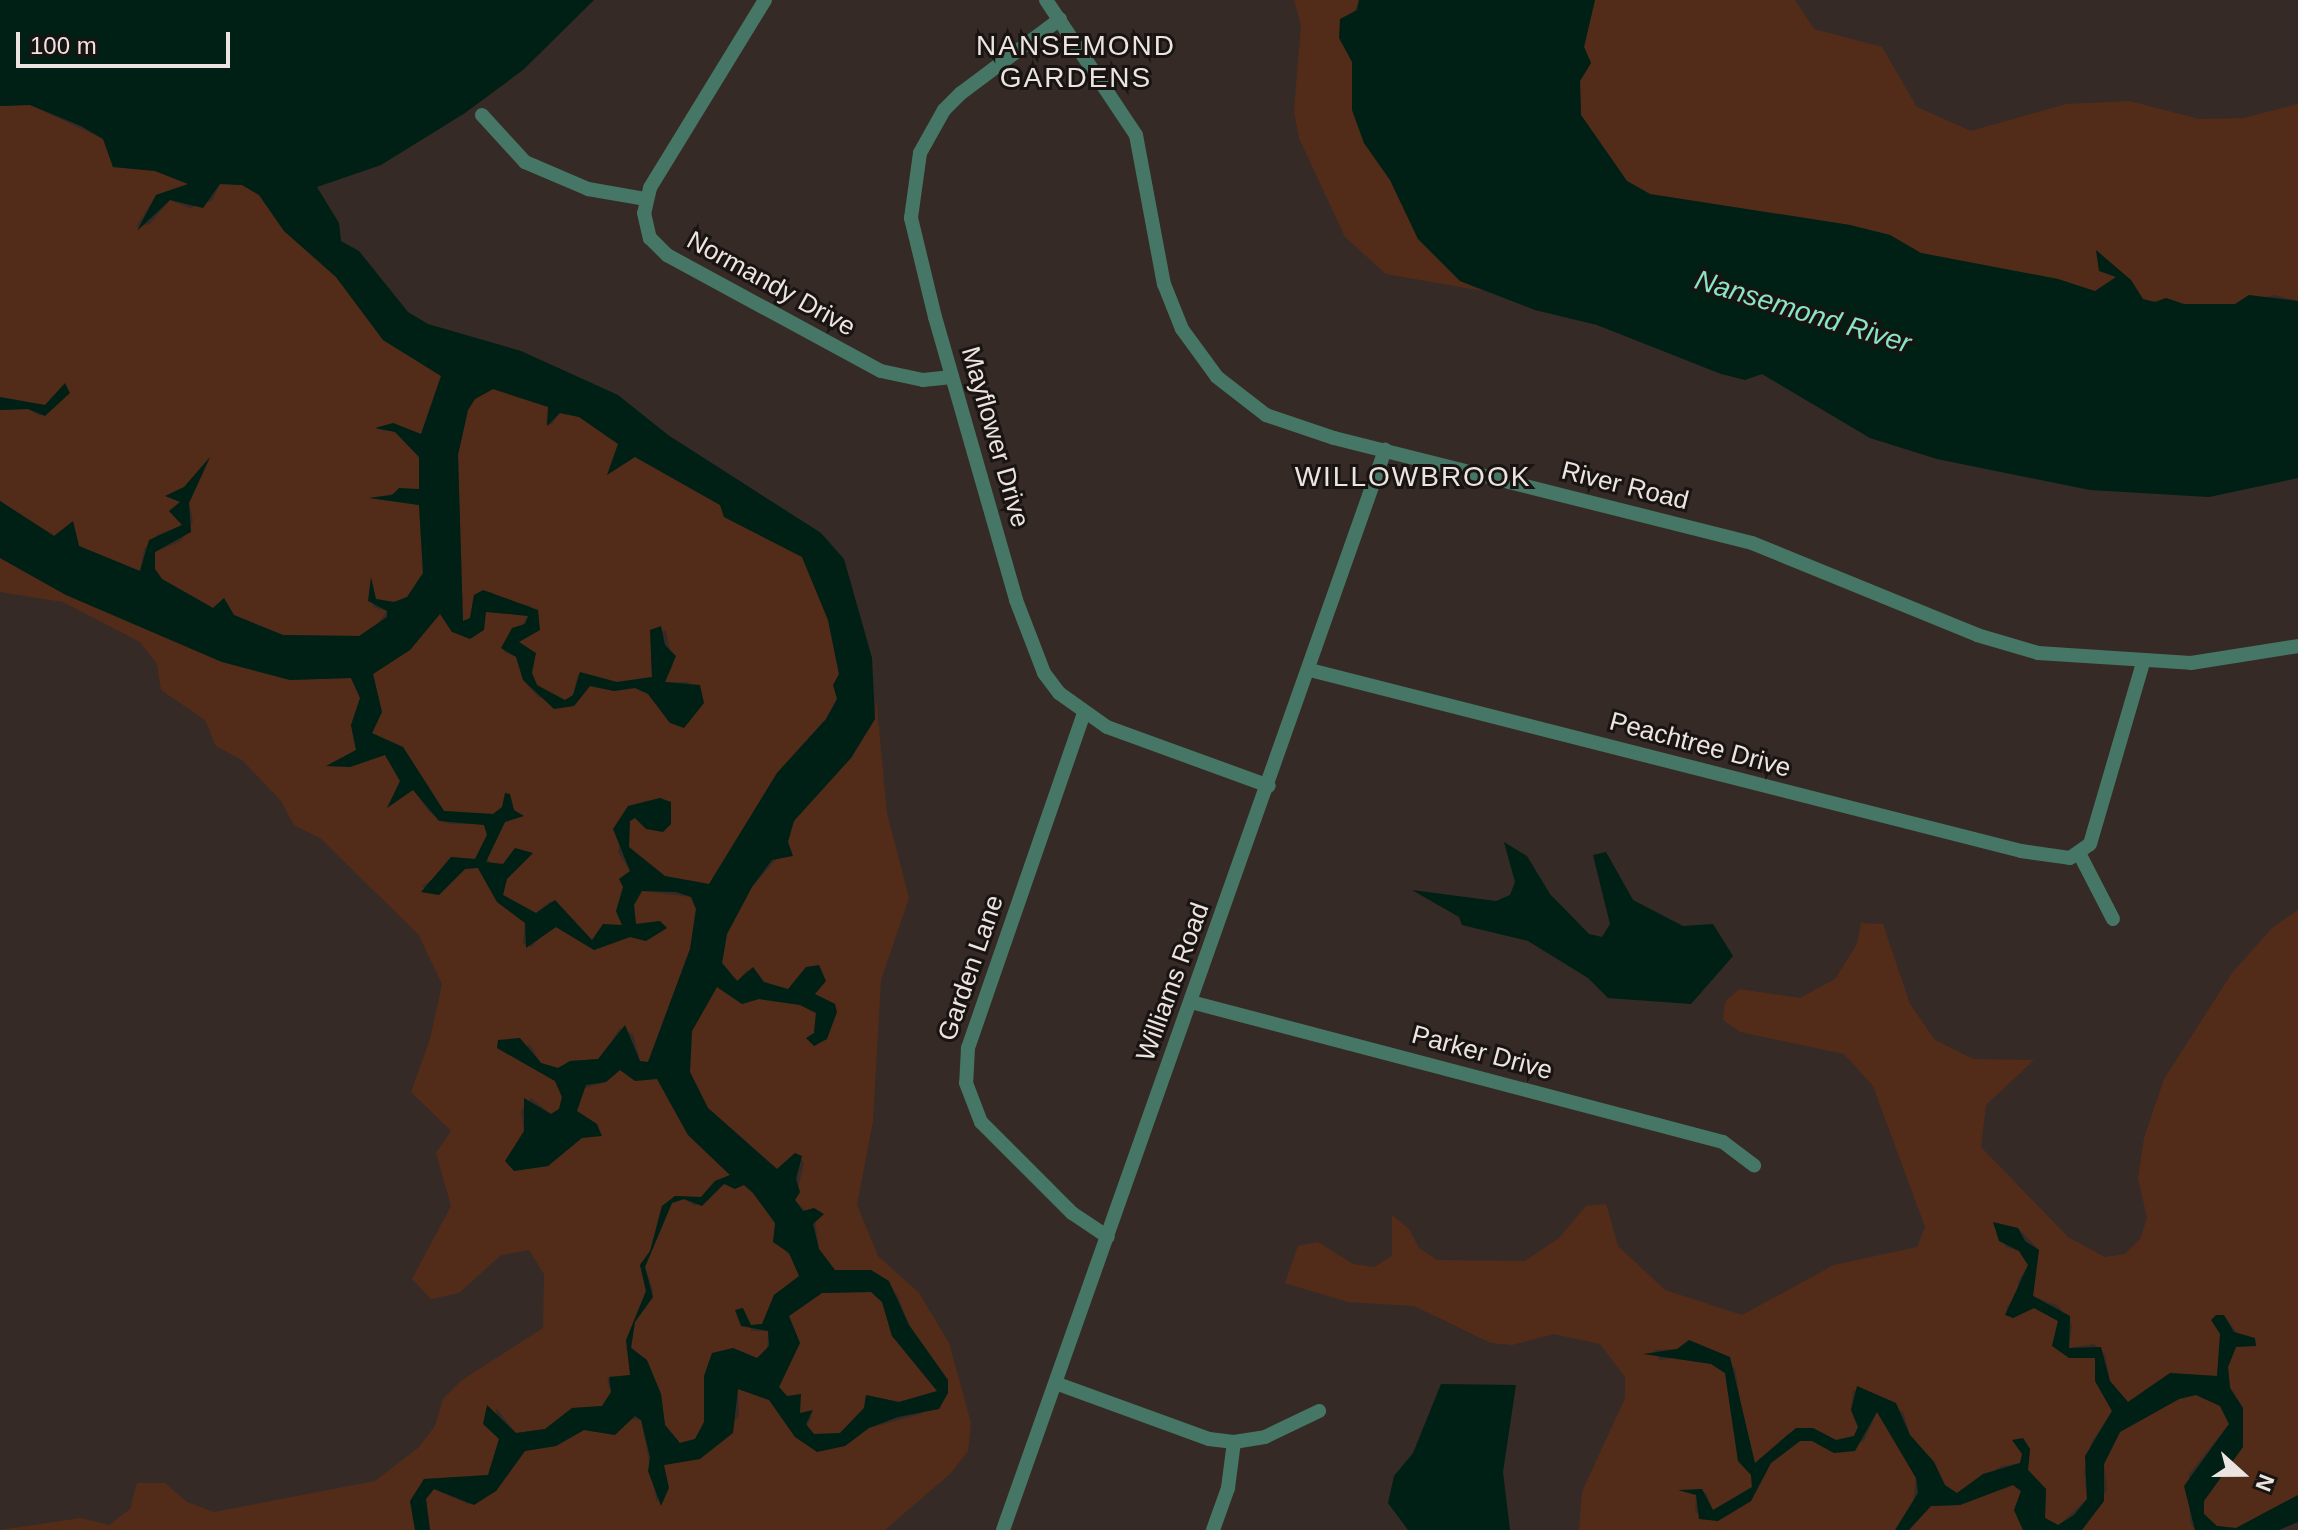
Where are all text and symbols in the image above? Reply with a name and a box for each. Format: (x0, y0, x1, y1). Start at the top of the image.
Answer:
scale bar (20, 16, 234, 66)
district label: NANSEMOND GARDENS (976, 29, 1176, 95)
text: 100 m (30, 32, 97, 59)
street label: Normandy Drive (681, 225, 861, 343)
water label: Nansemond River (1691, 263, 1915, 361)
street label: Mayflower Drive (954, 343, 1036, 531)
street label: River Road (1558, 455, 1692, 517)
district label: WILLOWBROOK (1295, 460, 1531, 494)
street label: Peachtree Drive (1606, 706, 1794, 784)
street label: Garden Lane (932, 891, 1010, 1045)
street label: Williams Road (1130, 899, 1216, 1065)
street label: Parker Drive (1408, 1019, 1556, 1087)
north arrow (2202, 1434, 2282, 1514)
text: N (2250, 1471, 2279, 1495)

